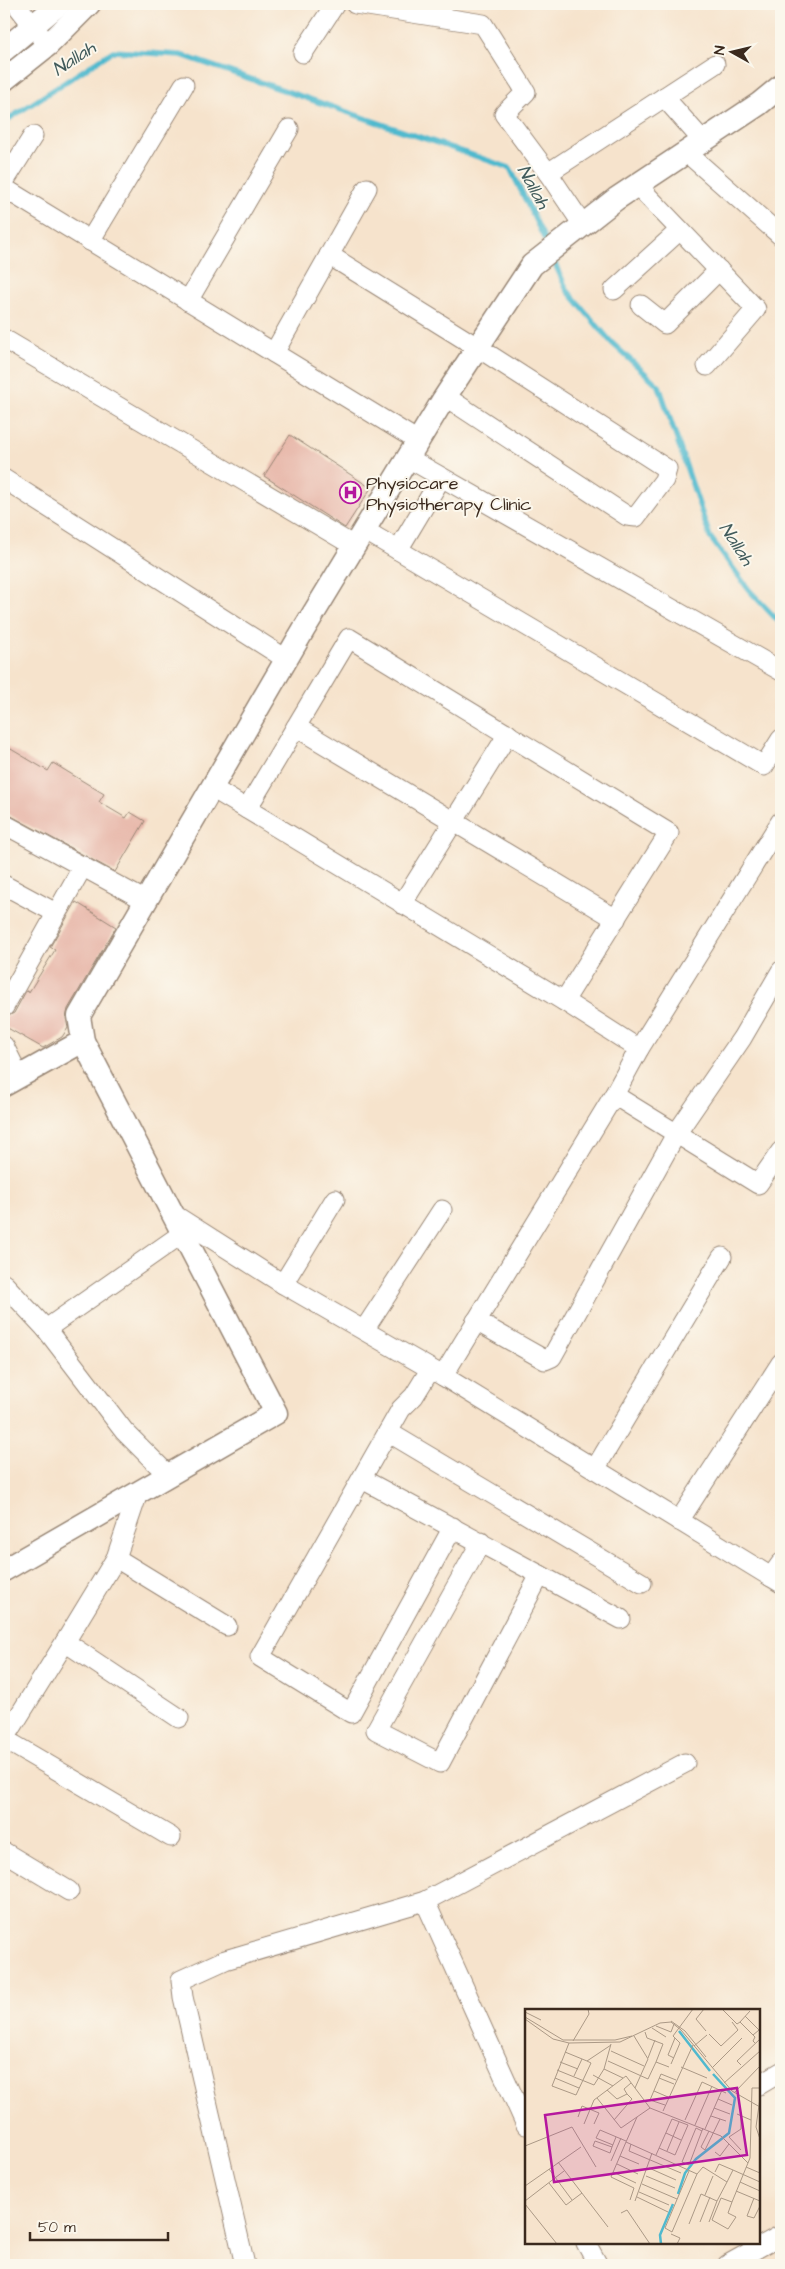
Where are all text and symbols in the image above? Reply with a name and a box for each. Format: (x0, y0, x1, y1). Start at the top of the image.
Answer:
north arrow (708, 28, 758, 78)
water label: Nallah (47, 34, 102, 83)
text: N (710, 44, 731, 56)
water label: Nallah (510, 160, 557, 215)
place label: Physiocare Physiotherapy Clinic (366, 471, 532, 518)
hospital icon: Physiocare Physiotherapy Clinic (338, 481, 362, 505)
water label: Nallah (712, 517, 761, 572)
inset map (525, 2009, 760, 2244)
scale bar (30, 2209, 168, 2241)
text: 50 m (38, 2217, 76, 2238)

